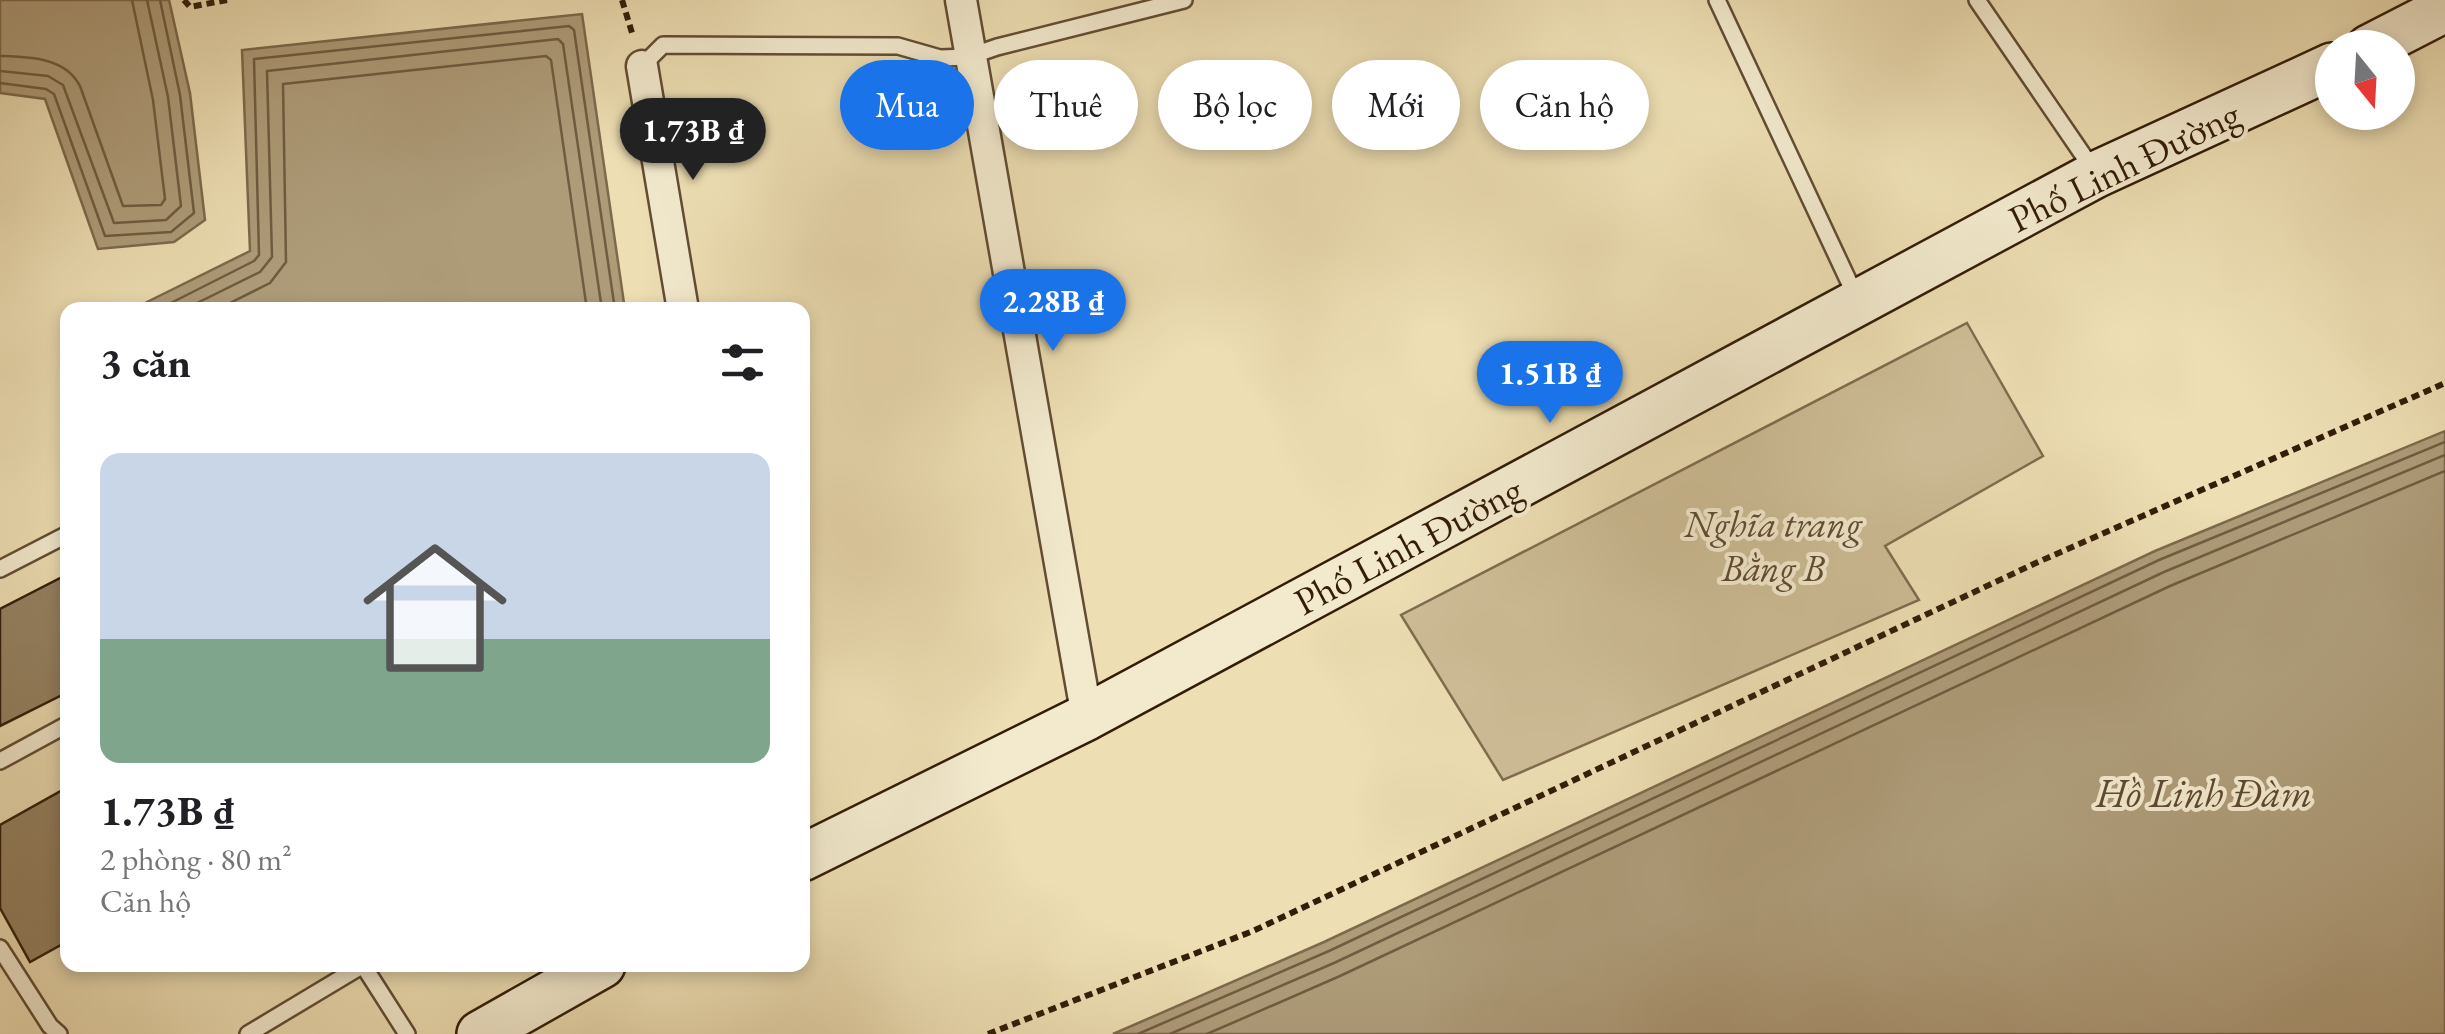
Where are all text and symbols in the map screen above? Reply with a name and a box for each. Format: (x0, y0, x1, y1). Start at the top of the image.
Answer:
north arrow (2315, 30, 2415, 130)
map controls (2315, 30, 2415, 130)
chip: Mua (840, 60, 974, 150)
chip: Thuê (994, 60, 1138, 150)
chip: Bộ lọc (1158, 60, 1312, 150)
chip: Mới (1332, 60, 1460, 150)
chip: Căn hộ (1480, 60, 1649, 150)
street label: Phố Linh Đường (2000, 89, 2248, 243)
pin: 1.73B ₫ (601, 98, 785, 183)
text: 1.73B ₫ (642, 109, 744, 151)
pin: 2.28B ₫ (961, 269, 1145, 354)
text: 2.28B ₫ (1002, 280, 1104, 322)
text: 3 căn (100, 335, 191, 390)
icon: filters (715, 335, 770, 390)
pin: 1.51B ₫ (1458, 341, 1642, 426)
text: 1.51B ₫ (1499, 352, 1601, 394)
street label: Phố Linh Đường (1285, 464, 1531, 626)
park label: Nghĩa trang Bằng B (1683, 499, 1863, 592)
icon: home (345, 518, 525, 698)
water label: Hồ Linh Đàm (2095, 767, 2312, 819)
text: 1.73B ₫ (100, 783, 234, 838)
text: 2 phòng · 80 m² (100, 838, 292, 880)
text: Căn hộ (100, 880, 191, 922)

